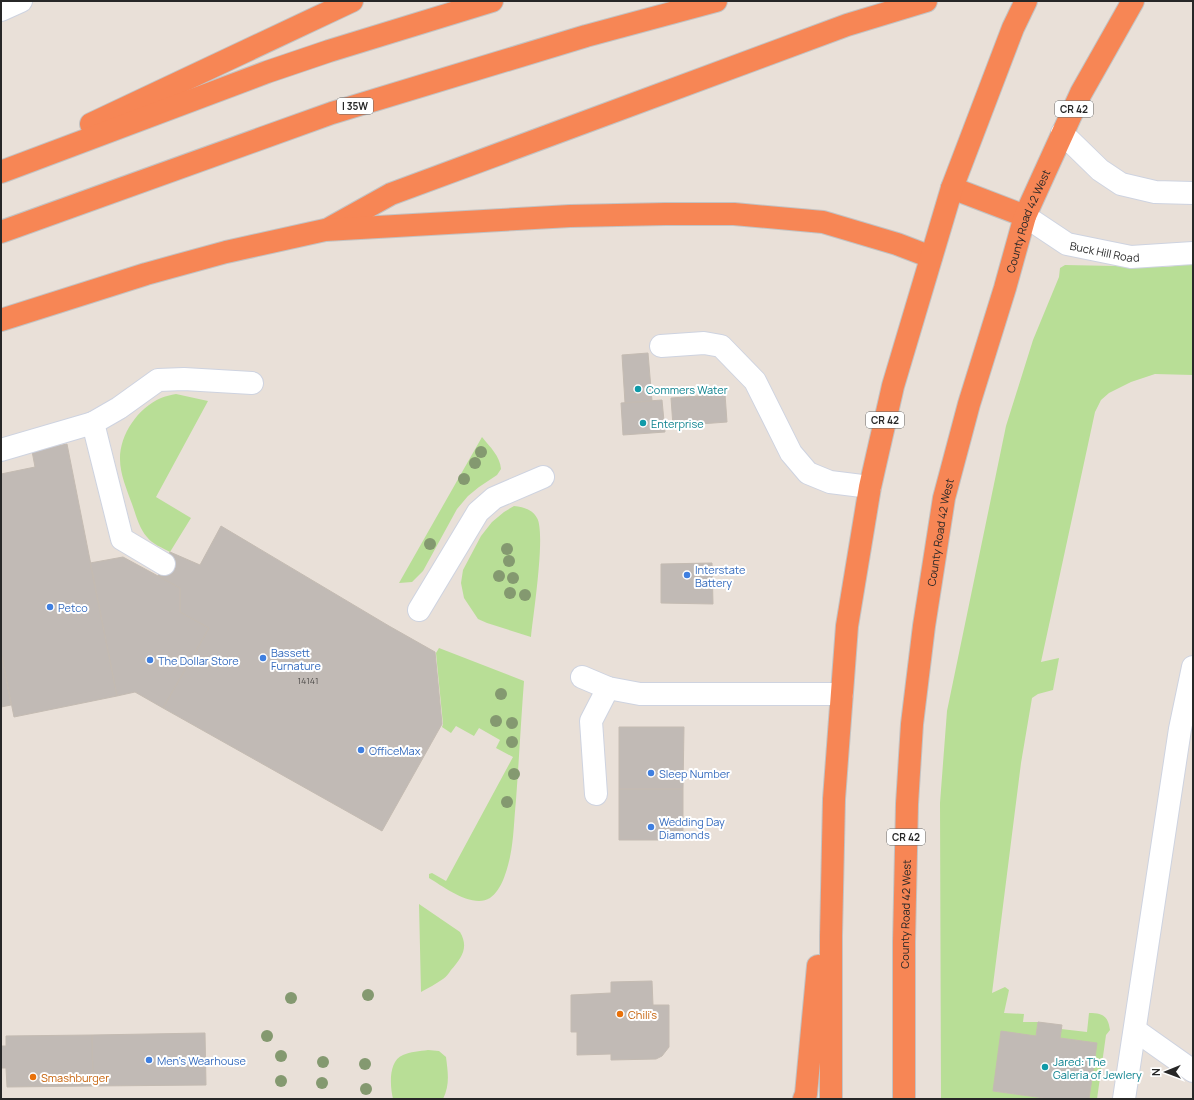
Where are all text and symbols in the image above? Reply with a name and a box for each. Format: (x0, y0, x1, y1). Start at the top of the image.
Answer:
road number: I 35W (337, 98, 373, 114)
road number: CR 42 (1055, 101, 1093, 117)
street label: County Road 42 West (1002, 167, 1053, 274)
street label: Buck Hill Road (1069, 237, 1140, 265)
place label: Commers Water (646, 382, 728, 397)
marker: Commers Water (633, 384, 643, 394)
road number: CR 42 (866, 412, 904, 428)
place label: Enterprise (651, 416, 704, 431)
marker: Enterprise (638, 418, 648, 428)
street label: County Road 42 West (923, 477, 956, 587)
place label: Interstate Battery (695, 562, 746, 590)
marker: Interstate Battery (682, 570, 692, 580)
place label: Petco (58, 600, 88, 615)
marker: Petco (45, 602, 55, 612)
place label: Bassett Furnature (271, 645, 321, 673)
place label: The Dollar Store (158, 653, 239, 668)
marker: Bassett Furnature (258, 653, 268, 663)
marker: The Dollar Store (145, 655, 155, 665)
house number: 14141 (297, 674, 319, 687)
place label: OfficeMax (369, 743, 421, 758)
marker: OfficeMax (356, 745, 366, 755)
place label: Sleep Number (659, 766, 730, 781)
marker: Sleep Number (646, 768, 656, 778)
place label: Wedding Day Diamonds (659, 814, 725, 842)
marker: Wedding Day Diamonds (646, 822, 656, 832)
road number: CR 42 (887, 829, 925, 845)
street label: County Road 42 West (897, 859, 913, 969)
place label: Chili's (628, 1007, 657, 1022)
marker: Chili's (615, 1009, 625, 1019)
north arrow (1146, 1052, 1186, 1092)
place label: Men's Wearhouse (157, 1053, 247, 1068)
place label: Jared: The Galeria of Jewlery (1053, 1054, 1142, 1082)
marker: Men's Wearhouse (144, 1055, 154, 1065)
marker: Jared: The Galeria of Jewlery (1040, 1062, 1050, 1072)
text: N (1148, 1068, 1163, 1076)
place label: Smashburger (41, 1070, 109, 1085)
marker: Smashburger (28, 1072, 38, 1082)

